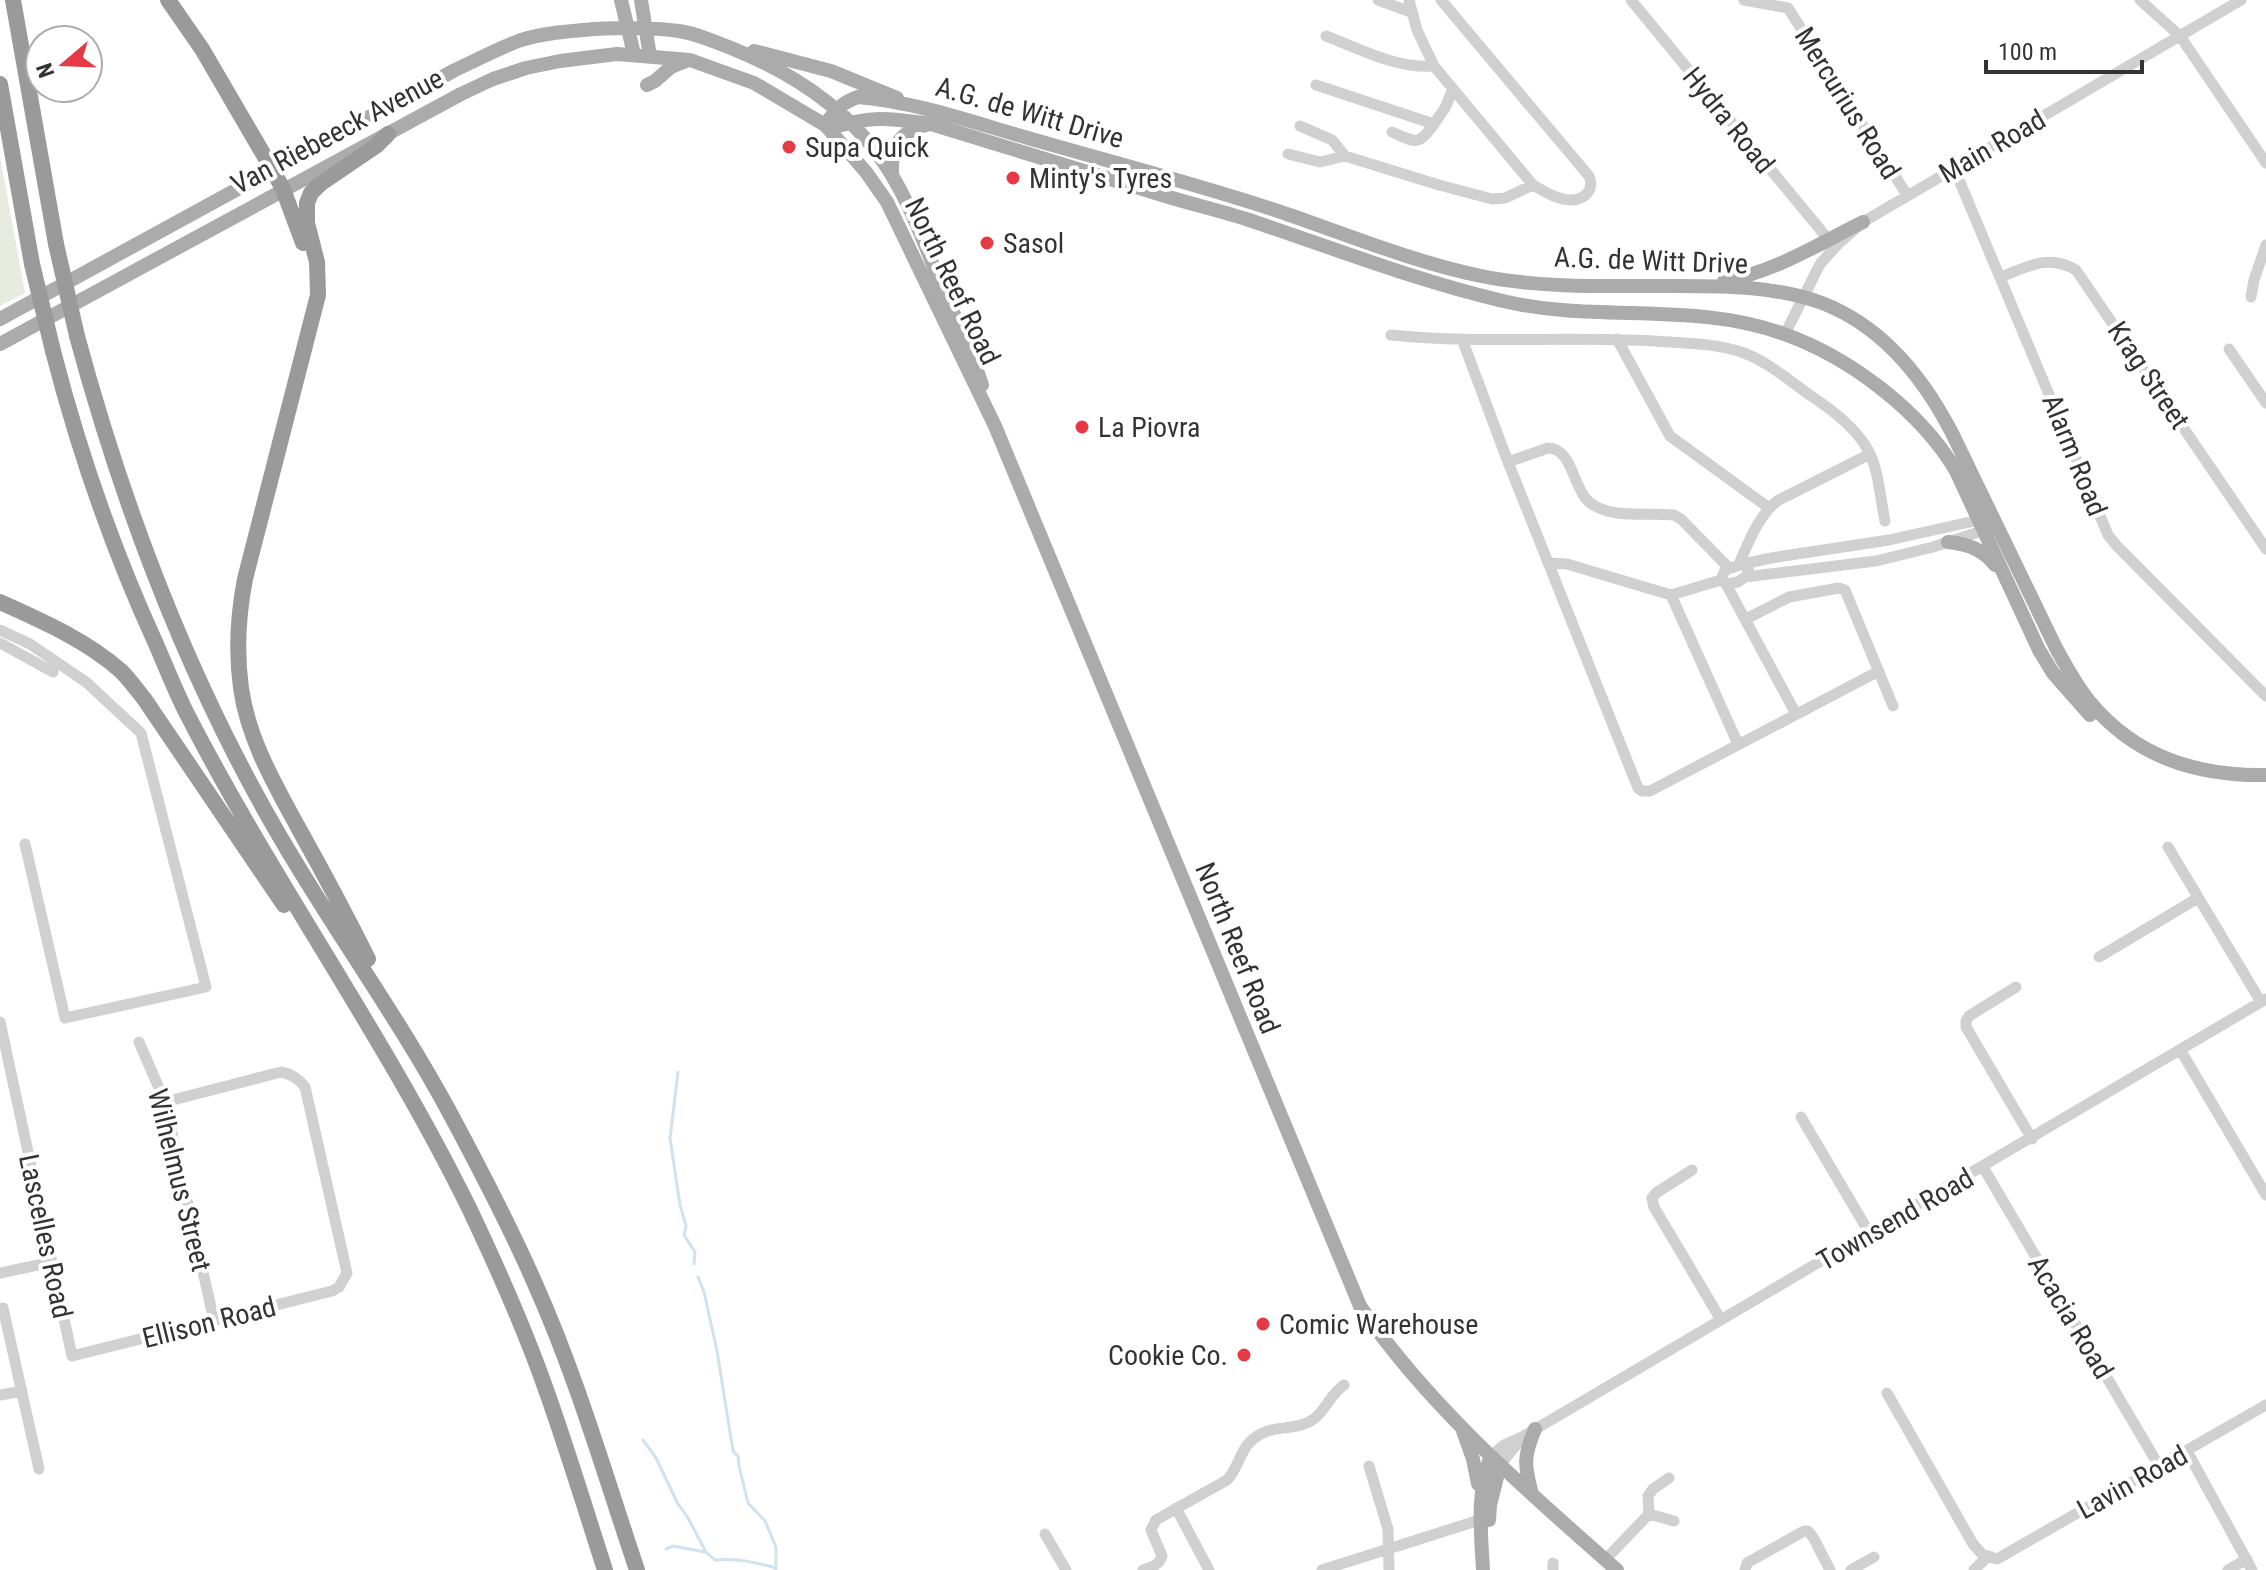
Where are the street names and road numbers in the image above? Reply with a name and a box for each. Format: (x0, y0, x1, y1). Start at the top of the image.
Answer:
street label: Mercurius Road (1788, 21, 1907, 185)
street label: Hydra Road (1676, 61, 1781, 180)
street label: Van Riebeeck Avenue (226, 62, 449, 201)
street label: A.G. de Witt Drive (932, 70, 1128, 155)
street label: Main Road (1933, 103, 2051, 190)
street label: North Reef Road (898, 192, 1007, 370)
street label: A.G. de Witt Drive (1553, 241, 1748, 280)
street label: Krag Street (2101, 315, 2197, 435)
street label: Alarm Road (2035, 390, 2114, 521)
street label: North Reef Road (1188, 858, 1287, 1038)
street label: Wilhelmus Street (141, 1086, 218, 1275)
street label: Lascelles Road (12, 1151, 79, 1321)
street label: Townsend Road (1811, 1161, 1979, 1277)
street label: Acacia Road (2021, 1250, 2120, 1385)
street label: Ellison Road (139, 1290, 279, 1355)
street label: Lavin Road (2071, 1439, 2193, 1526)

